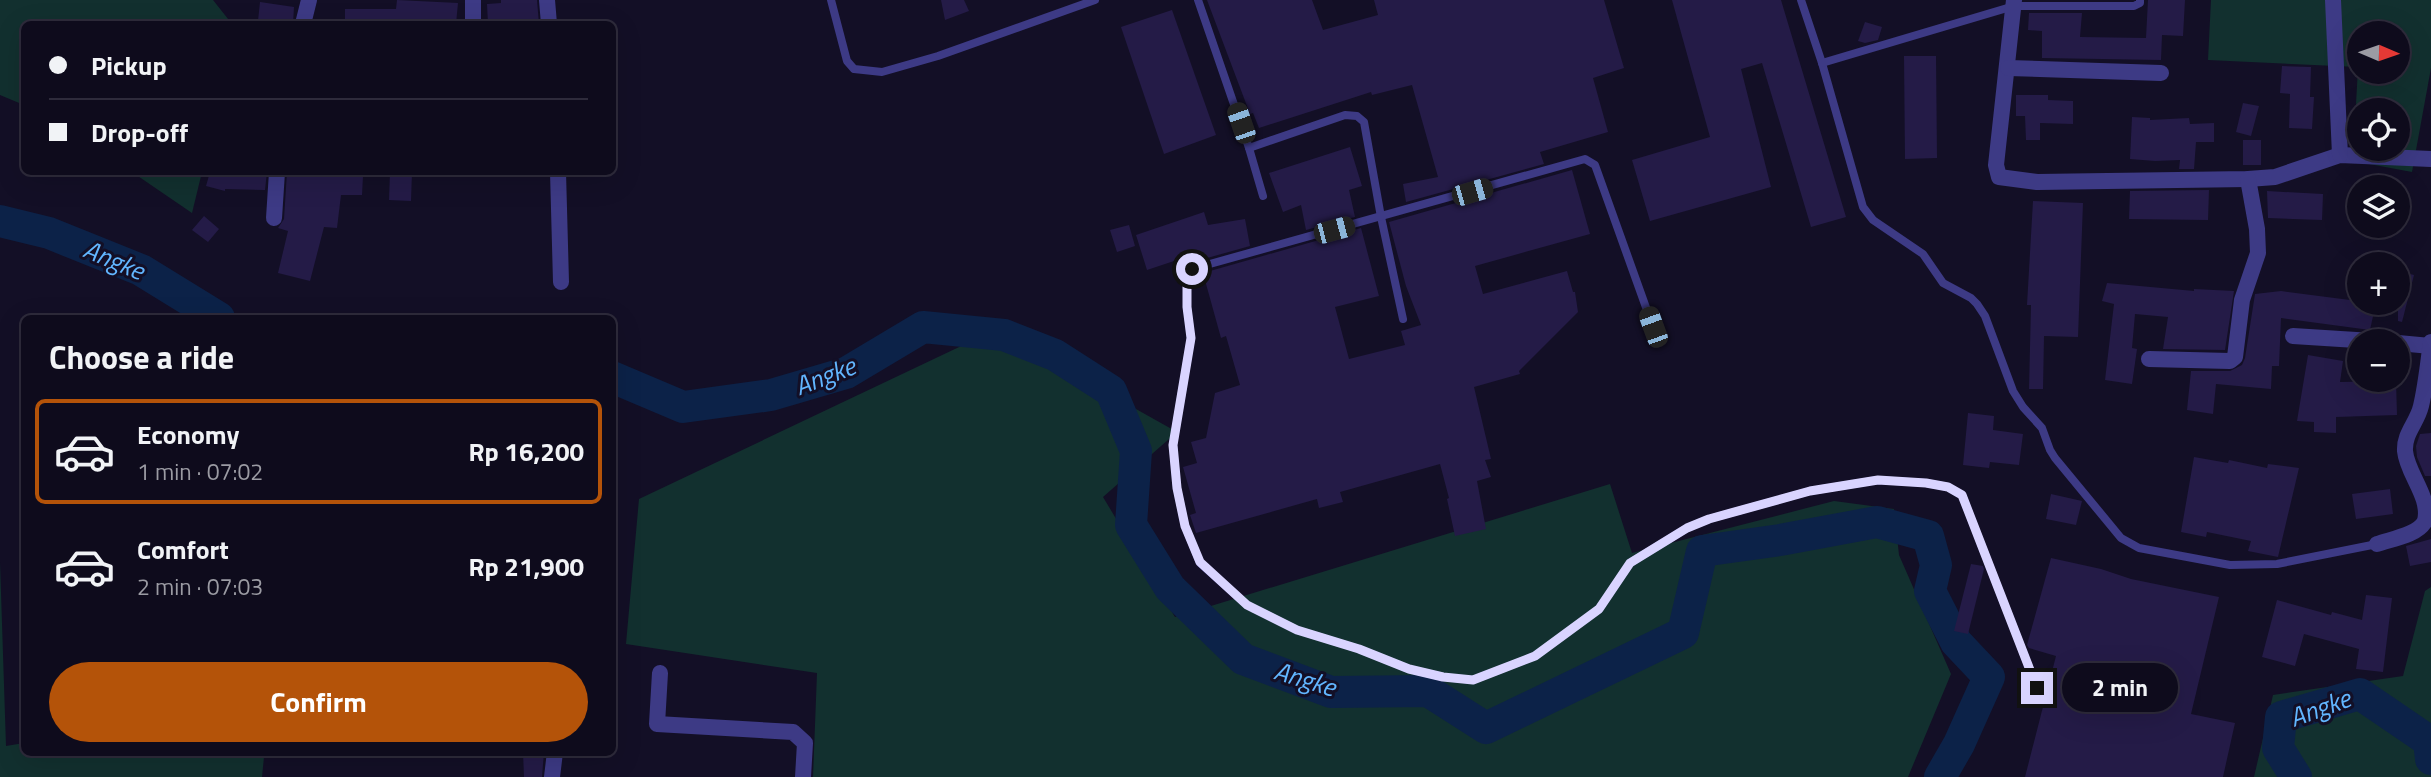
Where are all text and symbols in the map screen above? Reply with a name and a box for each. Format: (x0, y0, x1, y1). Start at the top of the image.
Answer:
north arrow (2347, 21, 2410, 84)
map controls (2347, 21, 2410, 392)
text: Pickup (91, 46, 167, 85)
button: locate (2347, 98, 2410, 161)
car (1225, 100, 1258, 146)
text: Drop-off (91, 113, 188, 152)
button: layers (2347, 175, 2410, 238)
car (1449, 176, 1496, 208)
car (1311, 214, 1358, 246)
water label: Angke (78, 229, 153, 291)
button: + (2347, 252, 2410, 315)
route start (1176, 253, 1208, 285)
car (1636, 304, 1671, 350)
button: − (2347, 329, 2410, 392)
text: Choose a ride (49, 333, 234, 381)
water label: Angke (789, 345, 863, 405)
text: Economy (137, 415, 239, 454)
icon: car (53, 420, 116, 483)
text: Rp 16,200 (468, 432, 584, 471)
text: 1 min · 07:02 (137, 454, 263, 489)
text: Comfort (137, 530, 229, 569)
icon: car (53, 535, 116, 598)
text: Rp 21,900 (468, 547, 584, 586)
text: 2 min · 07:03 (137, 569, 263, 604)
water label: Angke (1269, 651, 1343, 707)
button: Confirm (49, 662, 588, 742)
callout: 2 min (2062, 664, 2177, 712)
text: 2 min (2092, 670, 2148, 705)
route end (2021, 672, 2053, 704)
water label: Angke (2284, 678, 2358, 737)

